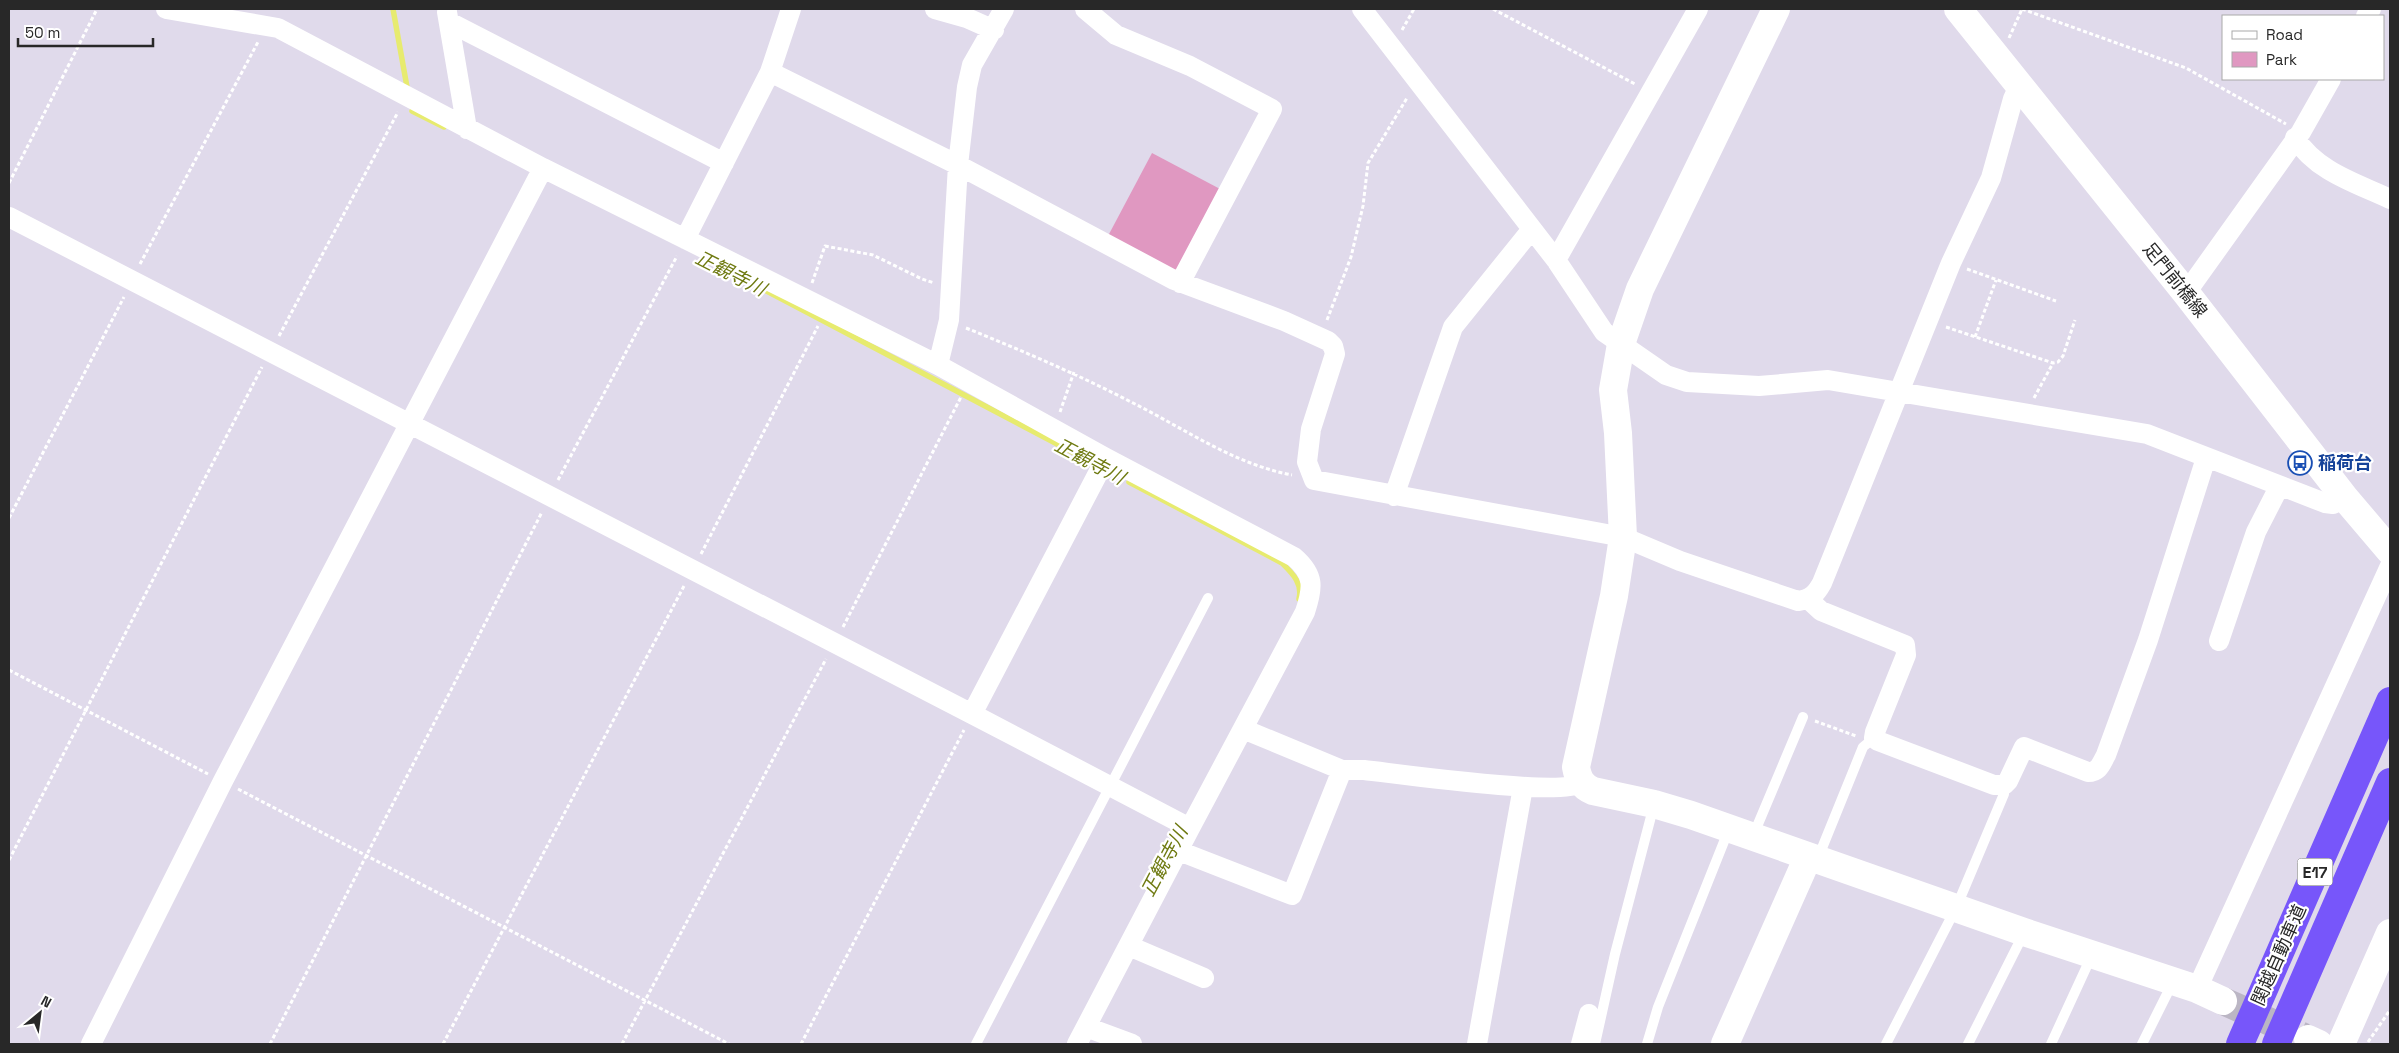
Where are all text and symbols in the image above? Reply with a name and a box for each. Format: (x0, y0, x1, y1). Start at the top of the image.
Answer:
scale bar (18, 15, 152, 47)
legend (2222, 15, 2384, 80)
text: 50 m (25, 23, 60, 42)
text: Road (2266, 25, 2303, 44)
text: Park (2266, 50, 2297, 69)
street label: 足門前橋線 (2138, 237, 2213, 322)
water label: 正観寺川 (691, 245, 772, 303)
water label: 正観寺川 (1050, 433, 1131, 491)
bus stop icon: 稲荷台 (2287, 450, 2313, 476)
place label: 稲荷台 (2318, 451, 2372, 474)
water label: 正観寺川 (1136, 820, 1194, 901)
road number: E17 (2298, 859, 2332, 886)
street label: 関越自動車道 (2246, 901, 2311, 1009)
north arrow (15, 988, 65, 1038)
text: N (38, 991, 55, 1012)

